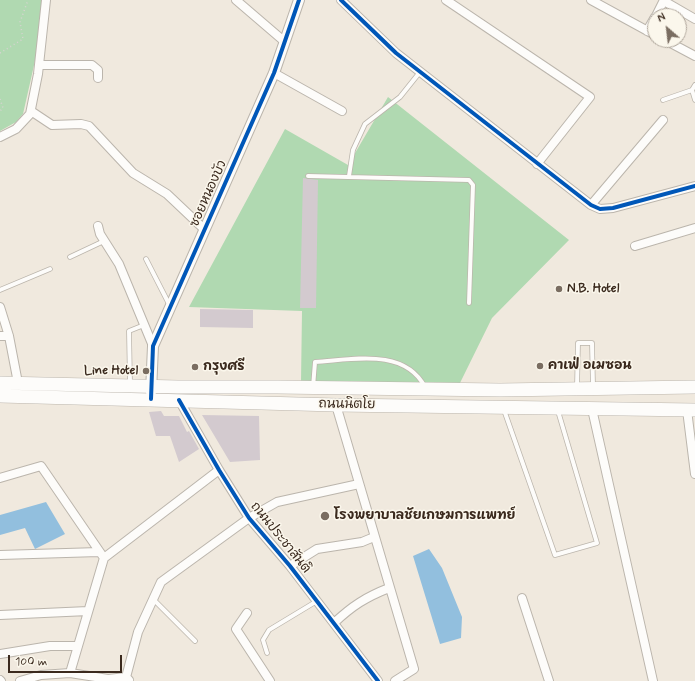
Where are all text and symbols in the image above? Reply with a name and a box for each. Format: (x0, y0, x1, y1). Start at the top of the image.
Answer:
north arrow (647, 8, 687, 48)
text: N (655, 10, 668, 26)
street label: ซอยหนองบัว (187, 158, 231, 230)
place label: N.B. Hotel (567, 281, 619, 297)
marker: N.B. Hotel (554, 284, 564, 294)
place label: คาเฟ่ อเมซอน (548, 358, 632, 374)
place label: กรุงศรี (203, 359, 245, 375)
marker: คาเฟ่ อเมซอน (535, 361, 545, 371)
marker: กรุงศรี (190, 362, 200, 372)
place label: Line Hotel (84, 363, 138, 379)
marker: Line Hotel (141, 366, 151, 376)
street label: ถนนนิตโย (318, 397, 376, 413)
street label: ถนนประชาสันติ (247, 499, 313, 577)
place label: โรงพยาบาลชัยเกษมการแพทย์ (334, 508, 515, 524)
marker: โรงพยาบาลชัยเกษมการแพทย์ (319, 510, 331, 522)
scale bar (10, 647, 124, 673)
text: 100 m (15, 654, 47, 670)

